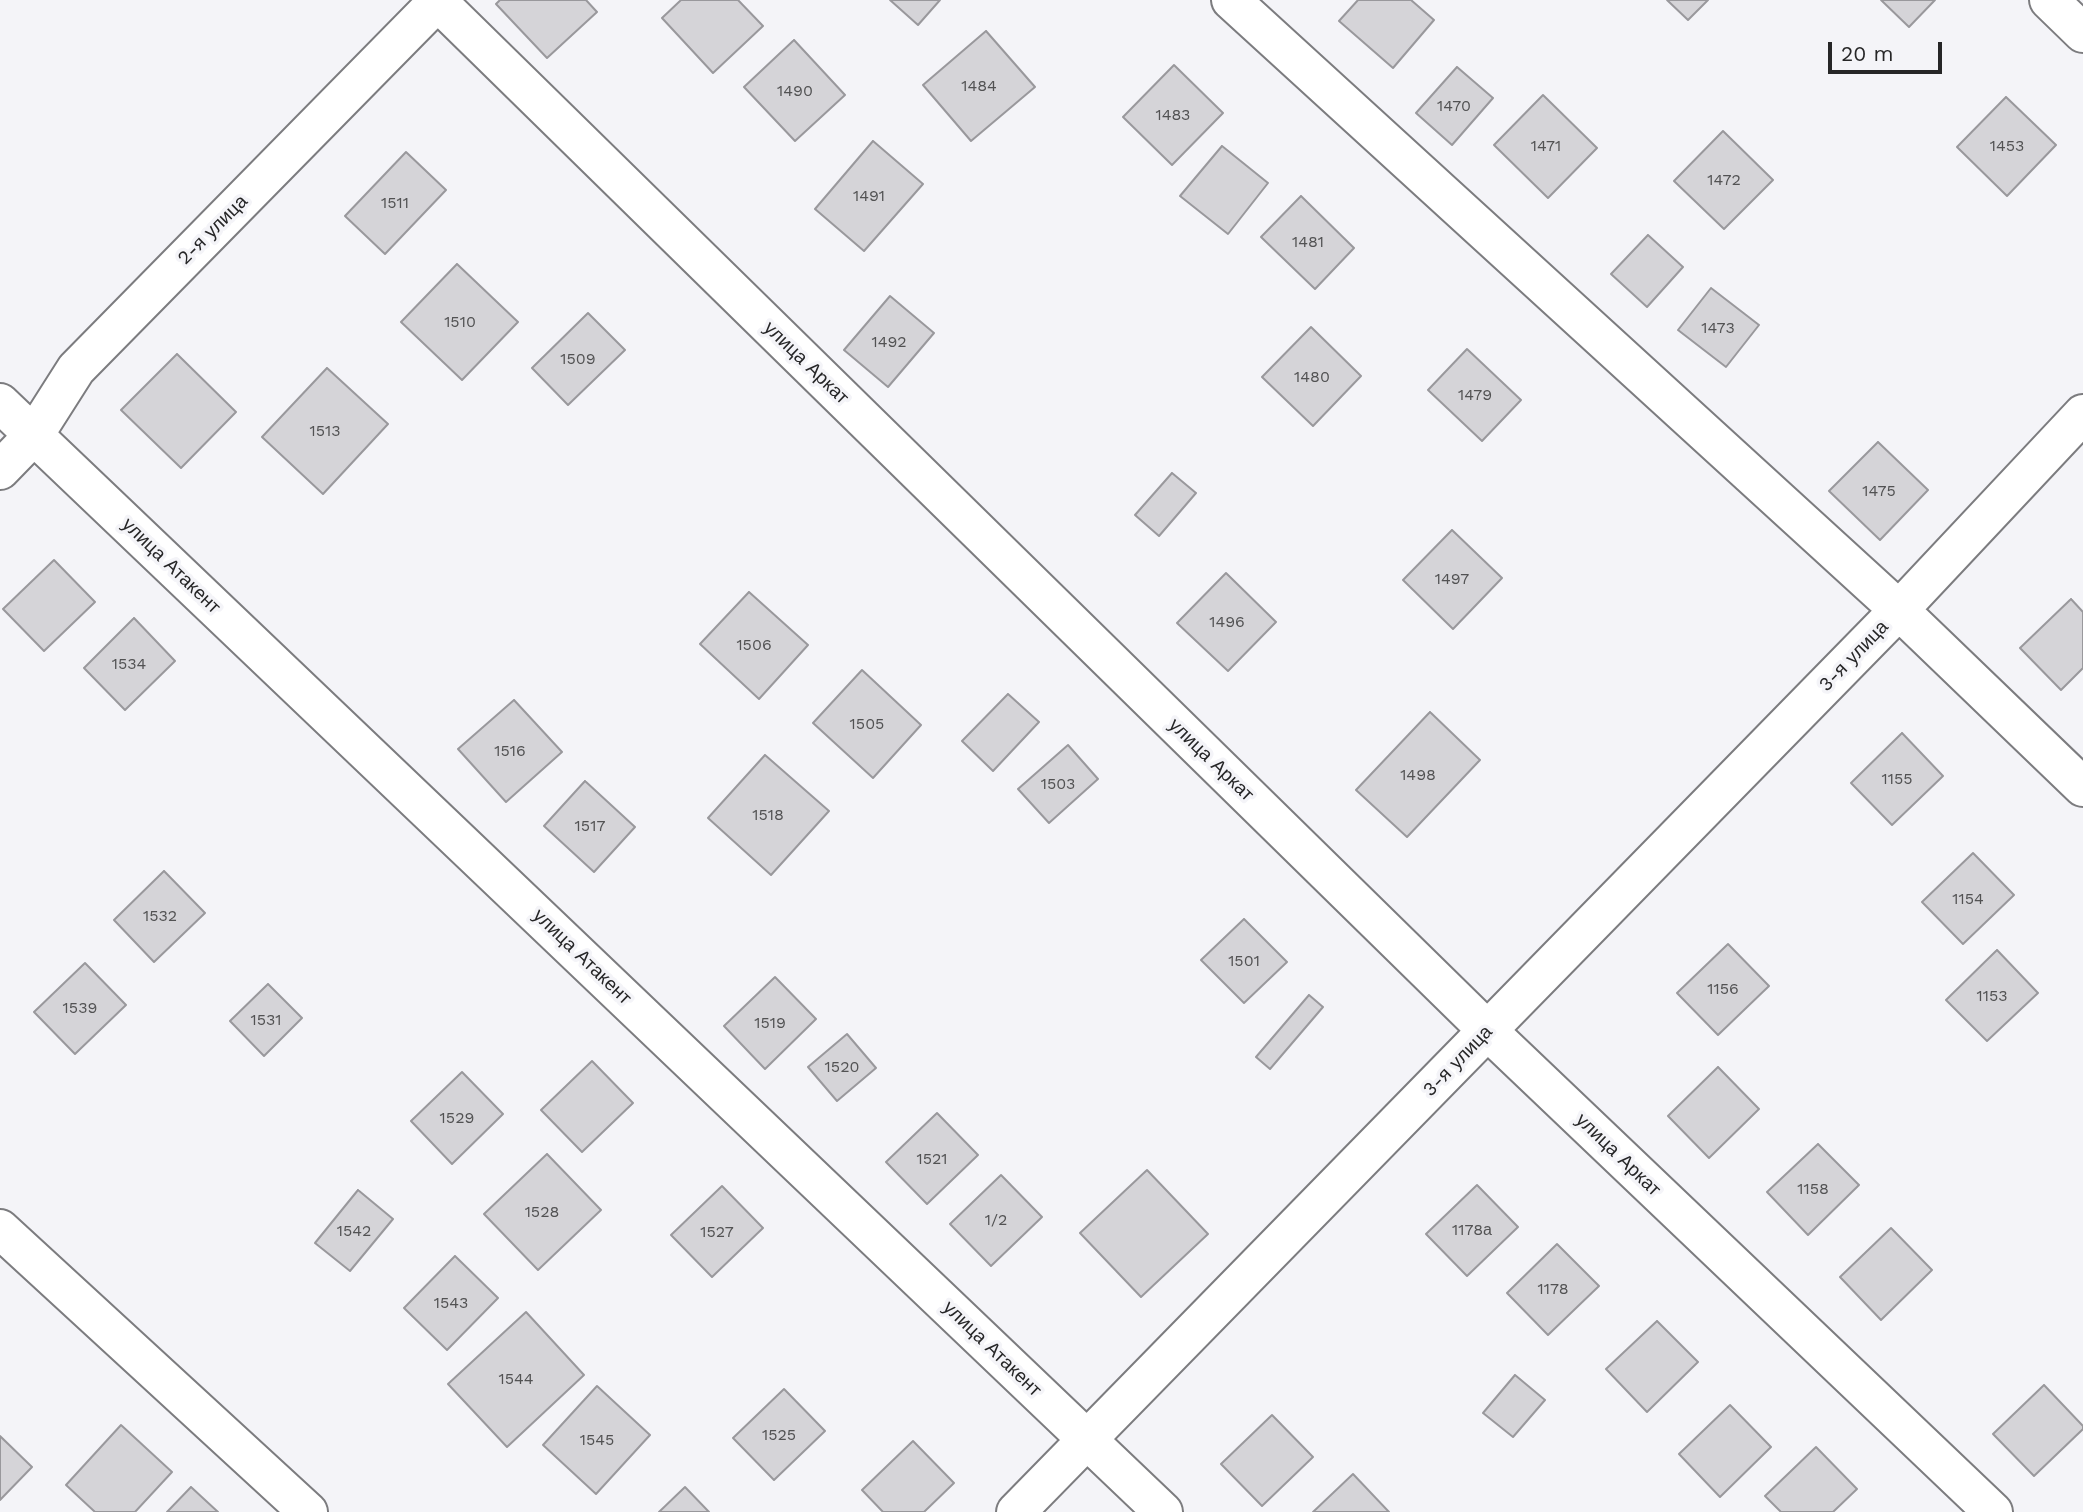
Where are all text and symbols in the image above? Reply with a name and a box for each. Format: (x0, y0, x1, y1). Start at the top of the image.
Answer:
scale bar (1831, 28, 1945, 72)
text: 20 m (1841, 41, 1893, 66)
house number: 1484 (961, 76, 997, 96)
house number: 1490 (777, 81, 813, 101)
house number: 1470 (1437, 96, 1471, 116)
house number: 1483 (1156, 105, 1190, 125)
house number: 1471 (1531, 136, 1561, 156)
house number: 1453 (1990, 136, 2024, 156)
house number: 1472 (1707, 170, 1741, 190)
house number: 1491 (853, 186, 885, 206)
street label: 2-я улица (173, 190, 253, 270)
house number: 1511 (381, 193, 409, 213)
house number: 1481 (1292, 232, 1324, 252)
house number: 1510 (444, 312, 476, 332)
street label: улица Аркат (759, 317, 853, 409)
house number: 1473 (1701, 318, 1735, 338)
house number: 1492 (871, 332, 907, 352)
house number: 1509 (560, 349, 596, 369)
house number: 1480 (1294, 367, 1330, 387)
house number: 1479 (1458, 385, 1492, 405)
house number: 1513 (309, 421, 341, 441)
house number: 1475 (1862, 481, 1896, 501)
street label: улица Атакент (117, 513, 225, 619)
house number: 1497 (1435, 569, 1469, 589)
house number: 1496 (1209, 612, 1245, 632)
street label: 3-я улица (1815, 616, 1893, 696)
house number: 1506 (736, 635, 772, 655)
house number: 1534 (112, 654, 146, 674)
house number: 1505 (850, 714, 884, 734)
street label: улица Аркат (1164, 714, 1258, 806)
house number: 1516 (494, 741, 526, 761)
house number: 1498 (1400, 765, 1436, 785)
house number: 1155 (1881, 769, 1913, 789)
house number: 1503 (1041, 774, 1075, 794)
house number: 1518 (752, 805, 784, 825)
house number: 1517 (575, 816, 605, 836)
house number: 1154 (1952, 889, 1984, 909)
street label: улица Атакент (528, 904, 636, 1010)
house number: 1532 (143, 906, 177, 926)
house number: 1501 (1228, 951, 1260, 971)
house number: 1156 (1707, 979, 1739, 999)
house number: 1153 (1976, 986, 2008, 1006)
house number: 1539 (63, 998, 97, 1018)
house number: 1531 (250, 1010, 282, 1030)
house number: 1519 (754, 1013, 786, 1033)
street label: 3-я улица (1419, 1021, 1497, 1101)
house number: 1520 (825, 1057, 859, 1077)
house number: 1529 (440, 1108, 474, 1128)
street label: улица Аркат (1571, 1109, 1665, 1201)
house number: 1521 (916, 1149, 948, 1169)
house number: 1158 (1797, 1179, 1829, 1199)
house number: 1528 (525, 1202, 559, 1222)
house number: 1/2 (985, 1210, 1007, 1230)
house number: 1178а (1452, 1220, 1492, 1240)
house number: 1542 (337, 1221, 371, 1241)
house number: 1527 (700, 1222, 734, 1242)
house number: 1178 (1538, 1279, 1568, 1299)
house number: 1543 (434, 1293, 468, 1313)
street label: улица Атакент (938, 1296, 1046, 1402)
house number: 1544 (498, 1369, 534, 1389)
house number: 1525 (762, 1425, 796, 1445)
house number: 1545 (580, 1430, 614, 1450)

